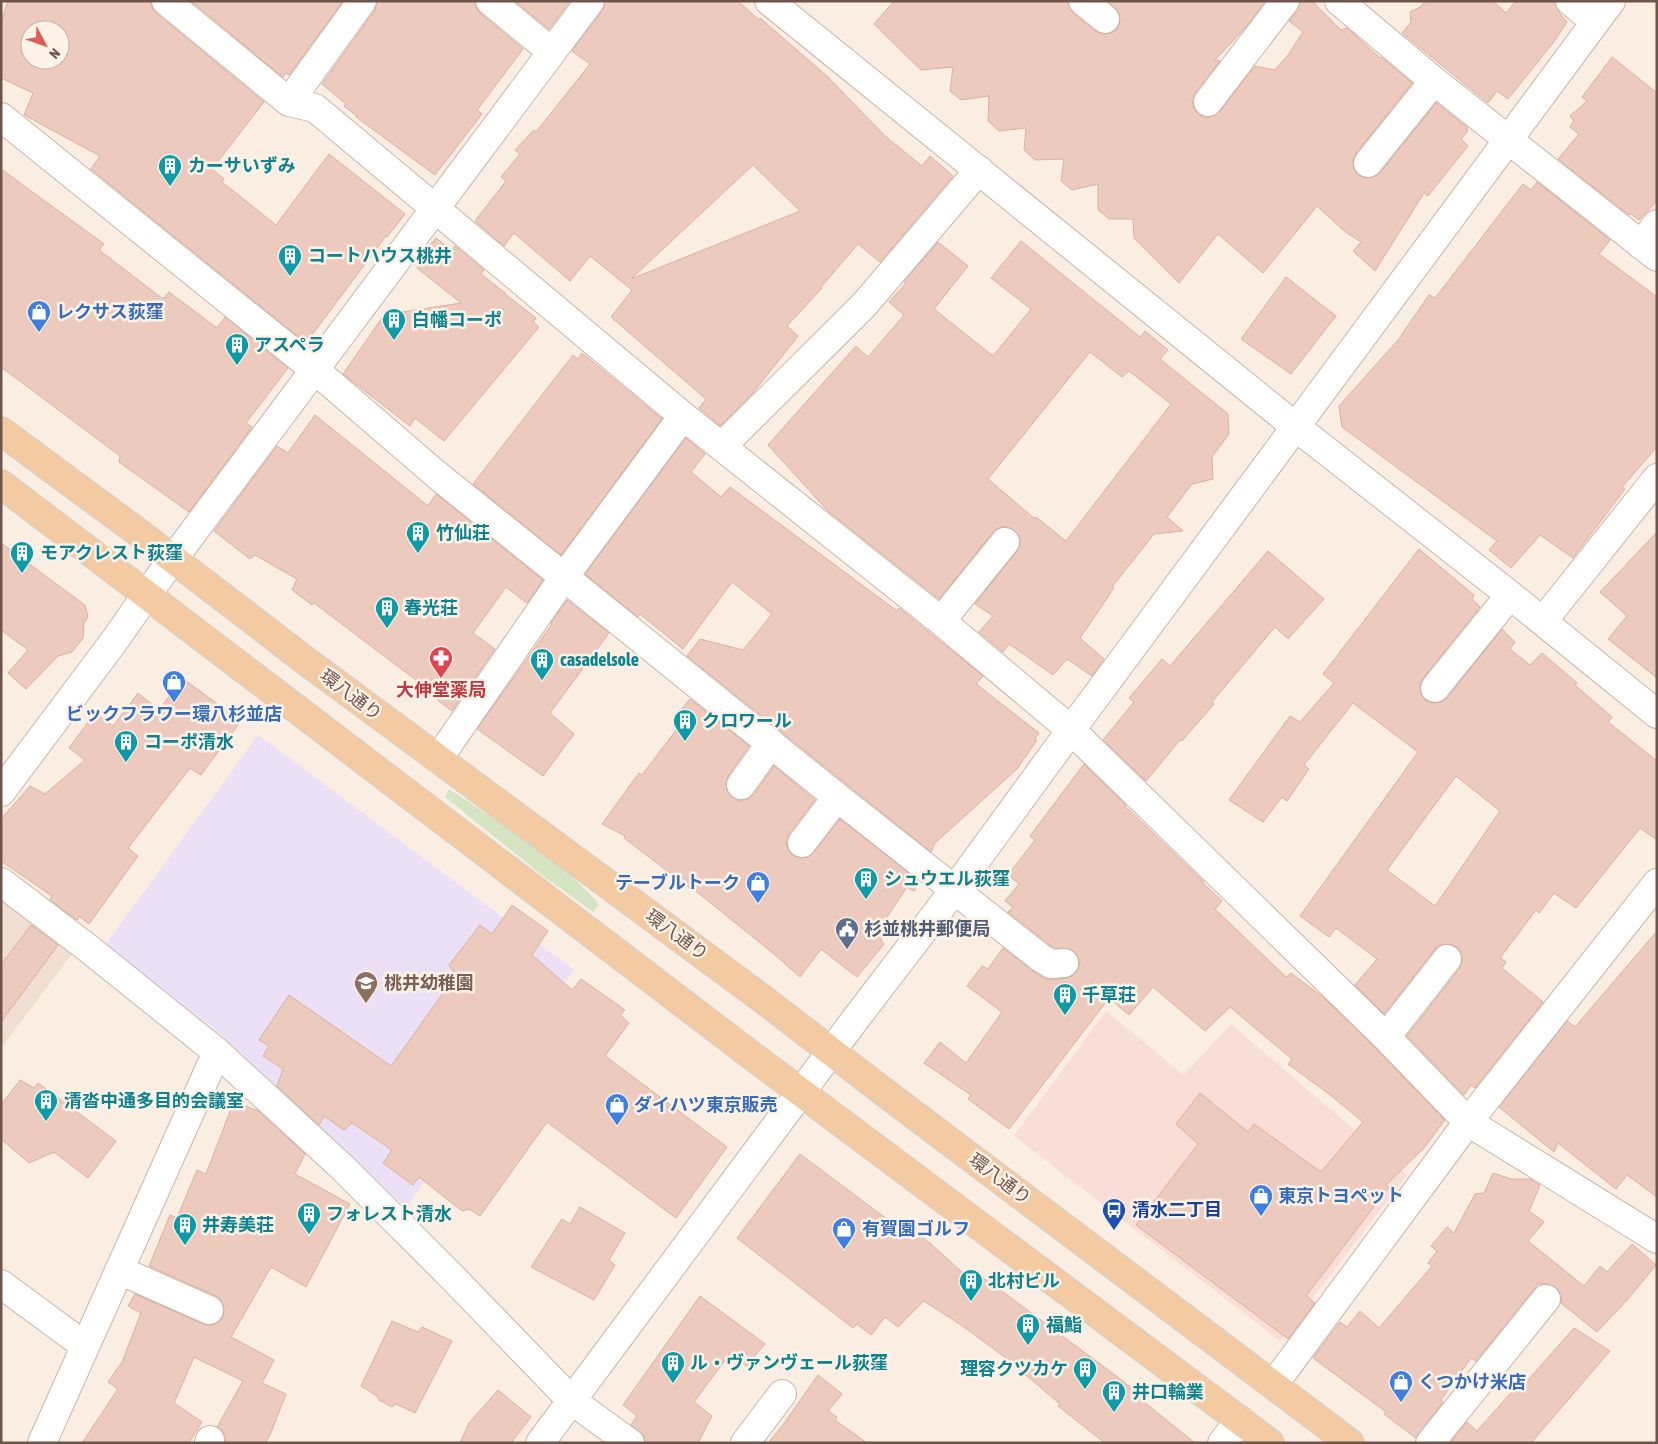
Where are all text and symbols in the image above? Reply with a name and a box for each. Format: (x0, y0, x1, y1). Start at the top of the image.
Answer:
north arrow (20, 20, 70, 70)
text: N (46, 45, 64, 62)
building icon: カーサいずみ (157, 153, 183, 187)
place label: カーサいずみ (188, 155, 296, 176)
building icon: コートハウス桃井 (277, 243, 303, 277)
place label: コートハウス桃井 (308, 245, 452, 266)
shop icon: レクサス荻窪 (26, 299, 52, 333)
place label: レクサス荻窪 (56, 301, 164, 322)
building icon: 白幡コーポ (381, 307, 407, 341)
place label: 白幡コーポ (412, 309, 502, 330)
building icon: アスペラ (224, 332, 250, 366)
place label: アスペラ (254, 334, 325, 355)
building icon: 竹仙荘 (405, 520, 431, 554)
place label: 竹仙荘 (436, 522, 490, 543)
building icon: モアクレスト荻窪 (9, 540, 35, 574)
place label: モアクレスト荻窪 (40, 542, 183, 563)
building icon: 春光荘 (374, 595, 400, 629)
place label: 春光荘 (404, 597, 458, 618)
pharmacy icon: 大伸堂薬局 (428, 645, 454, 679)
building icon: casadelsole (529, 647, 555, 681)
place label: casadelsole (560, 649, 639, 670)
street label: 環八通り (316, 665, 386, 725)
shop icon: ビックフラワー環八杉並店 (161, 669, 187, 703)
place label: 大伸堂薬局 (396, 679, 486, 700)
place label: ビックフラワー環八杉並店 (66, 703, 282, 724)
building icon: クロワール (672, 708, 698, 742)
place label: クロワール (702, 710, 792, 731)
building icon: コーポ清水 (113, 729, 139, 763)
place label: コーポ清水 (144, 731, 234, 752)
building icon: シュウエル荻窪 (853, 866, 879, 900)
place label: シュウエル荻窪 (884, 868, 1010, 889)
shop icon: テーブルトーク (745, 870, 771, 904)
place label: テーブルトーク (615, 872, 740, 893)
street label: 環八通り (642, 905, 713, 964)
public building icon: 杉並桃井郵便局 (834, 916, 860, 950)
place label: 杉並桃井郵便局 (864, 918, 990, 939)
school or university icon: 桃井幼稚園 (353, 970, 379, 1004)
place label: 桃井幼稚園 (384, 972, 474, 993)
building icon: 千草荘 (1052, 982, 1078, 1016)
place label: 千草荘 (1082, 984, 1136, 1005)
building icon: 清沓中通多目的会議室 (33, 1088, 59, 1122)
place label: 清沓中通多目的会議室 (64, 1090, 244, 1111)
shop icon: ダイハツ東京販売 (604, 1092, 630, 1126)
place label: ダイハツ東京販売 (634, 1094, 778, 1115)
street label: 環八通り (965, 1149, 1035, 1209)
shop icon: 東京トヨペット (1248, 1183, 1274, 1217)
place label: 東京トヨペット (1278, 1185, 1404, 1206)
bus stop icon: 清水二丁目 (1101, 1197, 1127, 1231)
place label: 清水二丁目 (1132, 1199, 1222, 1220)
building icon: フォレスト清水 (296, 1201, 322, 1235)
place label: フォレスト清水 (326, 1203, 452, 1224)
building icon: 井寿美荘 (172, 1212, 198, 1246)
place label: 井寿美荘 (202, 1214, 274, 1235)
shop icon: 有賀園ゴルフ (831, 1216, 857, 1250)
place label: 有賀園ゴルフ (862, 1218, 970, 1239)
building icon: 北村ビル (958, 1268, 984, 1302)
place label: 北村ビル (988, 1270, 1060, 1291)
building icon: 福鮨 (1015, 1312, 1041, 1346)
place label: 福鮨 (1046, 1314, 1082, 1335)
building icon: ル・ヴァンヴェール荻窪 (660, 1350, 686, 1384)
place label: ル・ヴァンヴェール荻窪 (690, 1352, 888, 1373)
building icon: 理容クツカケ (1072, 1356, 1098, 1390)
place label: 理容クツカケ (960, 1358, 1068, 1379)
shop icon: くつかけ米店 (1388, 1369, 1414, 1403)
place label: くつかけ米店 (1418, 1371, 1526, 1392)
building icon: 井口輪業 (1101, 1379, 1127, 1413)
place label: 井口輪業 (1132, 1381, 1204, 1402)

